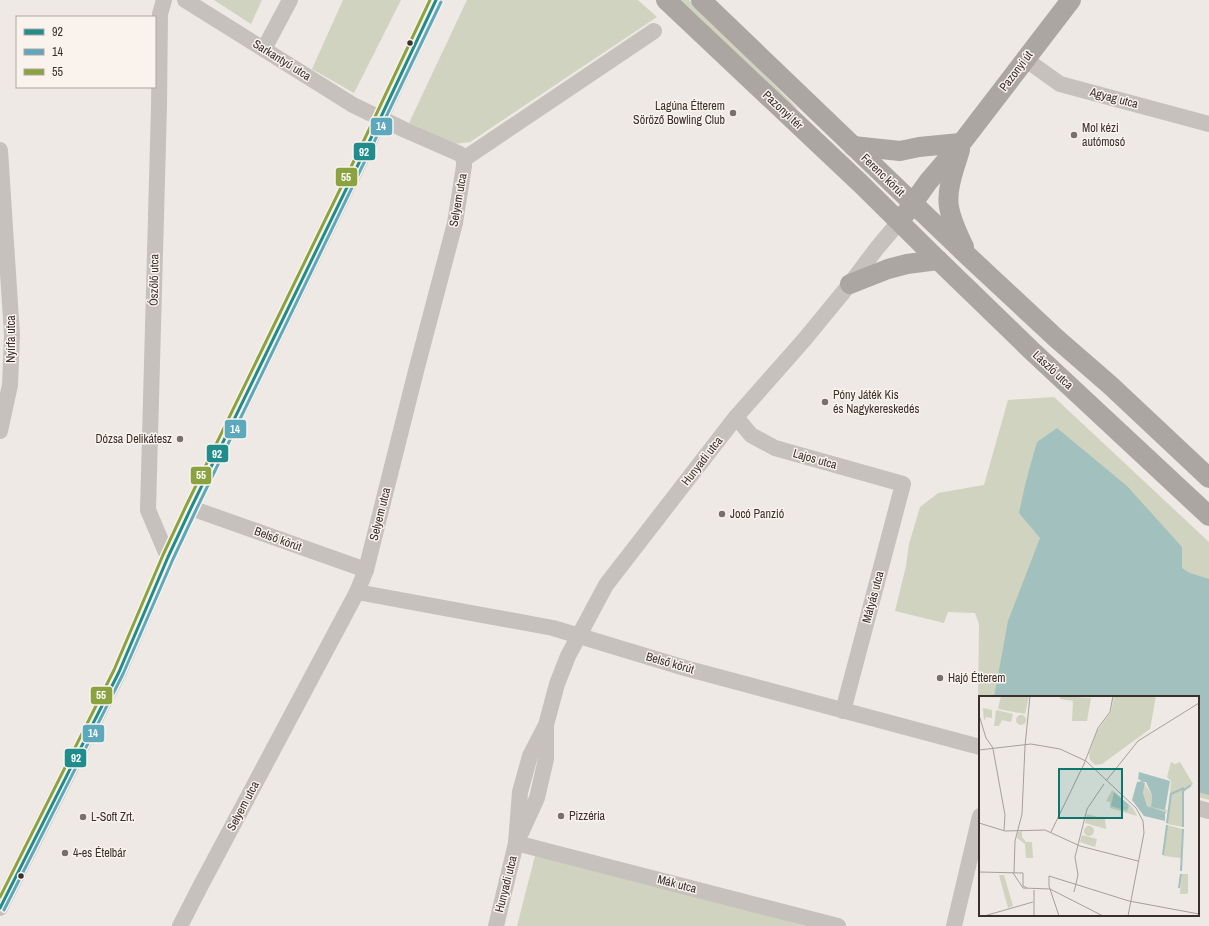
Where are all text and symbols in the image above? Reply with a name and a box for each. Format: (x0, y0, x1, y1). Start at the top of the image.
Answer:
legend (16, 16, 156, 88)
text: 92 (52, 24, 63, 40)
street label: Sarkantyú utca (250, 36, 315, 84)
unlabelled marker (405, 38, 415, 48)
text: 14 (52, 44, 63, 60)
street label: Pazonyi út (996, 47, 1037, 94)
text: 55 (52, 64, 63, 80)
street label: Agyag utca (1087, 84, 1140, 112)
street label: Pazonyi tér (759, 87, 807, 133)
place label: Lagúna Étterem Söröző Bowling Club (633, 98, 725, 128)
marker: Lagúna Étterem Söröző Bowling Club (728, 108, 738, 118)
line badge: 14 (370, 117, 393, 136)
text: 14 (376, 119, 386, 133)
place label: Mol kézi autómosó (1082, 120, 1125, 150)
marker: Mol kézi autómosó (1069, 130, 1079, 140)
line badge: 92 (353, 142, 376, 161)
text: 92 (359, 145, 369, 159)
street label: Ferenc körút (858, 150, 908, 200)
line badge: 55 (335, 167, 358, 187)
text: 55 (341, 170, 351, 184)
street label: Selyem utca (445, 171, 471, 228)
street label: Ószőlő utca (146, 253, 162, 306)
street label: Nyírfa utca (3, 315, 19, 363)
street label: László utca (1029, 347, 1077, 393)
place label: Póny Játék Kis és Nagykereskedés (833, 387, 919, 417)
marker: Póny Játék Kis és Nagykereskedés (820, 397, 830, 407)
line badge: 14 (224, 419, 247, 439)
text: 14 (230, 422, 240, 436)
place label: Dózsa Delikátesz (95, 431, 172, 447)
street label: Hunyadi utca (678, 433, 726, 489)
marker: Dózsa Delikátesz (175, 434, 185, 444)
line badge: 92 (206, 444, 229, 463)
street label: Lajos utca (791, 445, 839, 473)
text: 92 (212, 447, 222, 461)
line badge: 55 (190, 466, 212, 485)
text: 55 (196, 468, 206, 482)
street label: Selyem utca (366, 485, 394, 542)
place label: Jocó Panzió (730, 506, 784, 522)
marker: Jocó Panzió (717, 509, 727, 519)
street label: Belső körút (252, 523, 304, 555)
street label: Mátyás utca (858, 569, 888, 625)
street label: Belső körút (644, 649, 696, 678)
place label: Hajó Étterem (948, 670, 1005, 686)
marker: Hajó Étterem (935, 673, 945, 683)
line badge: 55 (90, 686, 113, 705)
text: 55 (96, 688, 106, 702)
inset map (979, 696, 1199, 916)
line badge: 14 (82, 724, 105, 743)
text: 14 (88, 726, 98, 740)
line badge: 92 (64, 748, 87, 768)
text: 92 (71, 751, 81, 765)
street label: Selyem utca (223, 778, 263, 834)
place label: Pizzéria (569, 808, 606, 824)
place label: L-Soft Zrt. (91, 809, 135, 825)
marker: Pizzéria (556, 811, 566, 821)
marker: L-Soft Zrt. (78, 812, 88, 822)
place label: 4-es Ételbár (73, 845, 127, 861)
marker: 4-es Ételbár (60, 848, 70, 858)
street label: Hunyadi utca (491, 853, 521, 914)
unlabelled marker (16, 871, 26, 881)
street label: Mák utca (656, 871, 699, 897)

